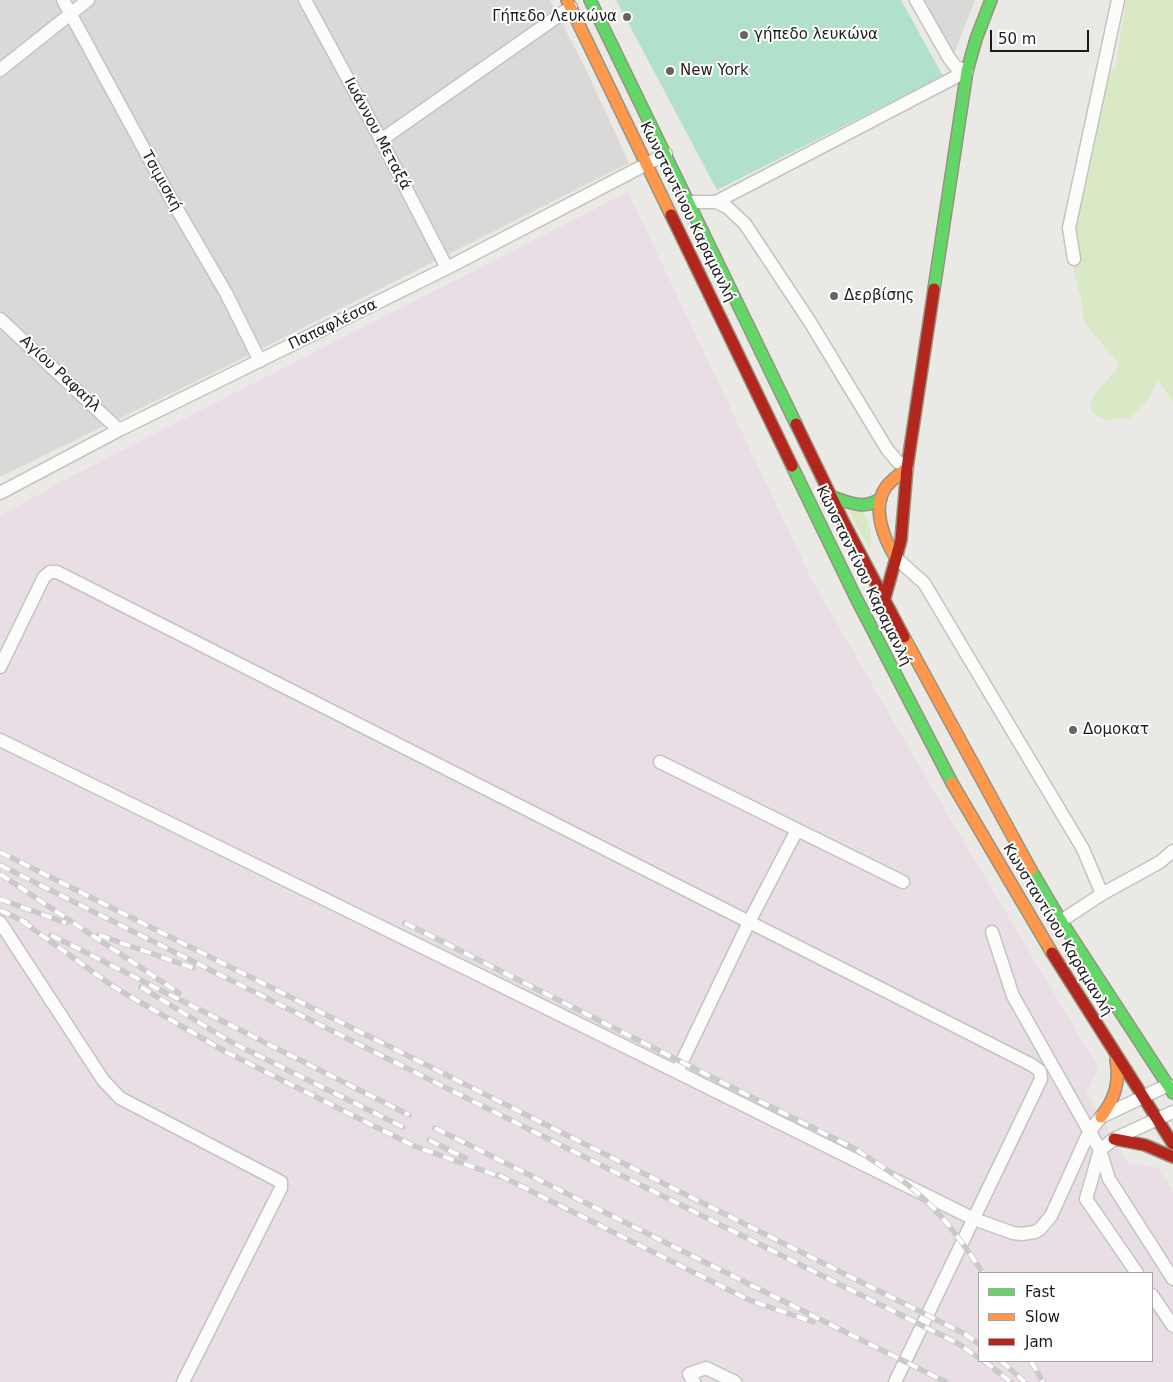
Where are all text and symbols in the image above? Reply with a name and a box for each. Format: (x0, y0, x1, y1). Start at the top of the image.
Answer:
place label: Γήπεδο Λευκώνα (492, 8, 617, 26)
marker: Γήπεδο Λευκώνα (621, 11, 633, 23)
scale bar (993, 20, 1092, 52)
place label: γήπεδο λευκώνα (754, 26, 878, 44)
marker: γήπεδο λευκώνα (738, 29, 750, 41)
text: 50 m (998, 30, 1036, 48)
place label: New York (680, 62, 749, 80)
marker: New York (664, 65, 676, 77)
street label: Ιωάννου Μεταξά (340, 75, 414, 193)
street label: Κωνσταντίνου Καραμανλή (636, 119, 738, 305)
street label: Τσιμισκή (137, 148, 185, 214)
place label: Δερβίσης (844, 287, 914, 305)
marker: Δερβίσης (828, 290, 840, 302)
street label: Παπαφλέσσα (286, 296, 380, 354)
street label: Αγίου Ραφαήλ (16, 332, 104, 416)
street label: Κωνσταντίνου Καραμανλή (812, 483, 914, 669)
place label: Δομοκατ (1083, 721, 1149, 739)
marker: Δομοκατ (1067, 724, 1079, 736)
street label: Κωνσταντίνου Καραμανλή (998, 840, 1116, 1020)
legend (978, 1272, 1153, 1362)
text: Fast (1025, 1283, 1055, 1301)
text: Slow (1025, 1308, 1060, 1326)
text: Jam (1025, 1333, 1053, 1351)

